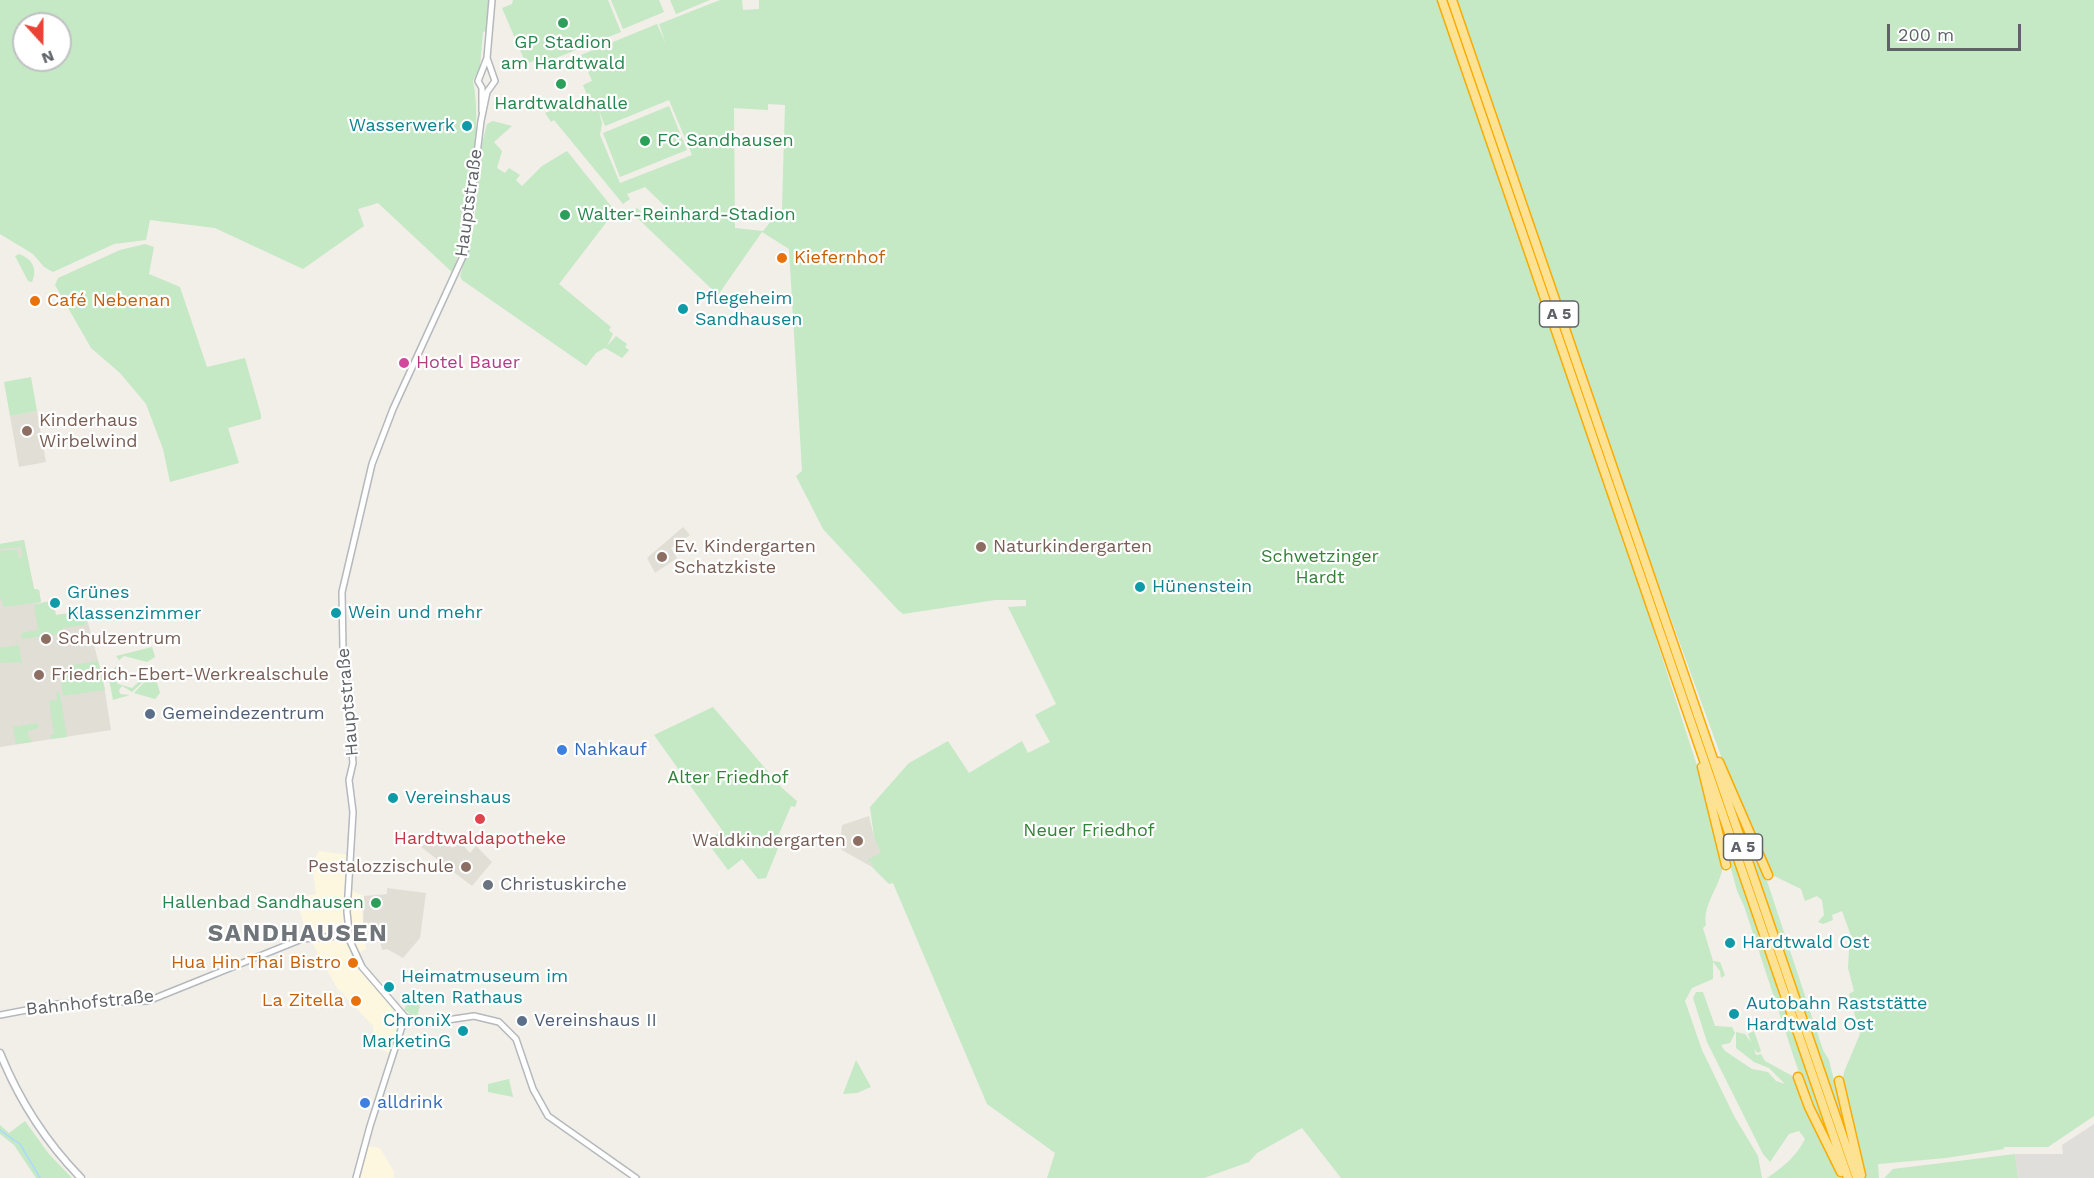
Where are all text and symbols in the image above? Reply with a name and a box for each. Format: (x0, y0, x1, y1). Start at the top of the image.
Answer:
north arrow (12, 12, 72, 72)
scale bar (1890, 12, 2024, 50)
marker: GP Stadion am Hardtwald (556, 16, 570, 30)
text: 200 m (1898, 24, 1954, 45)
place label: GP Stadion am Hardtwald (501, 32, 625, 74)
text: N (39, 46, 57, 68)
marker: Hardtwaldhalle (554, 77, 568, 91)
place label: Hardtwaldhalle (494, 93, 628, 115)
place label: Wasserwerk (349, 115, 455, 137)
marker: Wasserwerk (460, 119, 474, 133)
place label: FC Sandhausen (657, 130, 794, 152)
marker: FC Sandhausen (638, 134, 652, 148)
street label: Hauptstraße (451, 148, 487, 258)
place label: Walter-Reinhard-Stadion (577, 204, 796, 226)
marker: Walter-Reinhard-Stadion (558, 208, 572, 222)
place label: Kiefernhof (794, 247, 885, 269)
marker: Kiefernhof (775, 251, 789, 265)
place label: Pflegeheim Sandhausen (695, 288, 802, 330)
place label: Café Nebenan (47, 290, 170, 312)
marker: Café Nebenan (28, 294, 42, 308)
road number: A 5 (1540, 301, 1578, 327)
marker: Pflegeheim Sandhausen (676, 302, 690, 316)
place label: Hotel Bauer (416, 352, 520, 374)
marker: Hotel Bauer (397, 356, 411, 370)
place label: Kinderhaus Wirbelwind (39, 410, 138, 452)
marker: Kinderhaus Wirbelwind (20, 424, 34, 438)
place label: Ev. Kindergarten Schatzkiste (674, 536, 816, 578)
place label: Naturkindergarten (993, 536, 1152, 558)
marker: Naturkindergarten (974, 540, 988, 554)
park label: Schwetzinger Hardt (1261, 546, 1379, 588)
marker: Ev. Kindergarten Schatzkiste (655, 550, 669, 564)
place label: Hünenstein (1152, 576, 1252, 598)
marker: Hünenstein (1133, 580, 1147, 594)
place label: Grünes Klassenzimmer (67, 582, 201, 624)
marker: Grünes Klassenzimmer (48, 596, 62, 610)
place label: Wein und mehr (348, 602, 483, 624)
marker: Wein und mehr (329, 606, 343, 620)
place label: Schulzentrum (58, 628, 181, 650)
marker: Schulzentrum (39, 632, 53, 646)
street label: Hauptstraße (332, 647, 364, 757)
place label: Friedrich-Ebert-Werkrealschule (51, 664, 329, 686)
marker: Friedrich-Ebert-Werkrealschule (32, 668, 46, 682)
place label: Gemeindezentrum (162, 703, 325, 725)
marker: Gemeindezentrum (143, 707, 157, 721)
place label: Nahkauf (574, 739, 647, 761)
marker: Nahkauf (555, 743, 569, 757)
park label: Alter Friedhof (667, 767, 789, 789)
place label: Vereinshaus (405, 787, 511, 809)
marker: Vereinshaus (386, 791, 400, 805)
marker: Hardtwaldapotheke (473, 812, 487, 826)
park label: Neuer Friedhof (1023, 820, 1155, 842)
place label: Hardtwaldapotheke (394, 828, 566, 850)
place label: Waldkindergarten (692, 830, 846, 852)
marker: Waldkindergarten (851, 834, 865, 848)
road number: A 5 (1724, 834, 1762, 860)
place label: Pestalozzischule (308, 856, 454, 878)
marker: Pestalozzischule (459, 860, 473, 874)
place label: Christuskirche (500, 874, 627, 896)
marker: Christuskirche (481, 878, 495, 892)
place label: Hallenbad Sandhausen (162, 892, 364, 914)
marker: Hallenbad Sandhausen (369, 896, 383, 910)
district label: SANDHAUSEN (208, 920, 388, 948)
place label: Hardtwald Ost (1742, 932, 1870, 954)
marker: Hardtwald Ost (1723, 936, 1737, 950)
place label: Hua Hin Thai Bistro (171, 952, 341, 974)
marker: Hua Hin Thai Bistro (346, 956, 360, 970)
place label: Heimatmuseum im alten Rathaus (401, 966, 568, 1008)
marker: Heimatmuseum im alten Rathaus (382, 980, 396, 994)
street label: Bahnhofstraße (25, 986, 155, 1020)
place label: La Zitella (262, 990, 344, 1012)
place label: Autobahn Raststätte Hardtwald Ost (1746, 993, 1927, 1036)
marker: La Zitella (349, 994, 363, 1008)
marker: Autobahn Raststätte Hardtwald Ost (1727, 1007, 1741, 1021)
place label: ChroniX MarketinG (362, 1010, 451, 1052)
place label: Vereinshaus II (534, 1010, 657, 1032)
marker: Vereinshaus II (515, 1014, 529, 1028)
marker: ChroniX MarketinG (456, 1024, 470, 1038)
place label: alldrink (377, 1092, 443, 1114)
marker: alldrink (358, 1096, 372, 1110)

